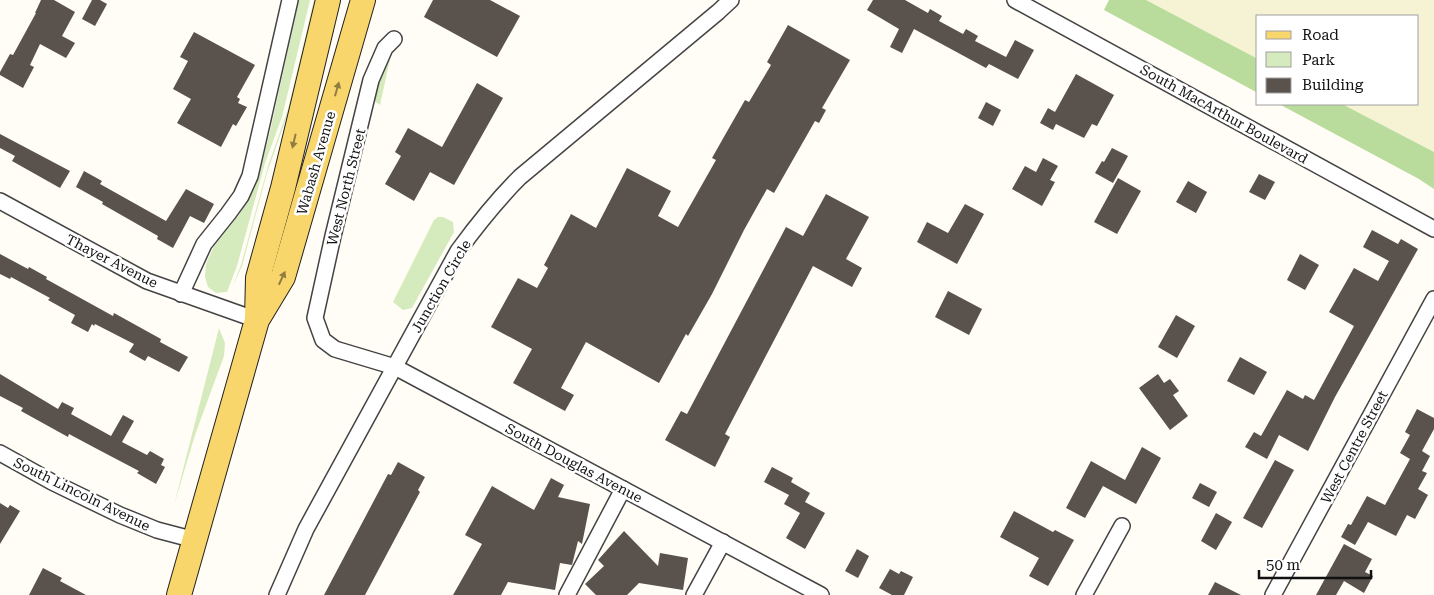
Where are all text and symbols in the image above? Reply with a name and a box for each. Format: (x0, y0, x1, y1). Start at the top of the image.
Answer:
legend (1256, 15, 1419, 105)
text: Road (1302, 26, 1339, 44)
text: Park (1302, 51, 1336, 69)
street label: South MacArthur Boulevard (1137, 61, 1311, 167)
text: Building (1302, 76, 1364, 94)
one-way arrow (334, 81, 342, 96)
street label: Wabash Avenue (294, 109, 339, 217)
street label: West North Street (324, 127, 368, 247)
one-way arrow (290, 134, 298, 149)
street label: Thayer Avenue (63, 231, 161, 291)
street label: Junction Circle (408, 237, 474, 335)
one-way arrow (278, 271, 286, 285)
street label: West Centre Street (1317, 388, 1391, 506)
street label: South Douglas Avenue (503, 420, 645, 506)
street label: South Lincoln Avenue (11, 454, 153, 534)
scale bar (1259, 548, 1372, 580)
text: 50 m (1266, 556, 1301, 574)

